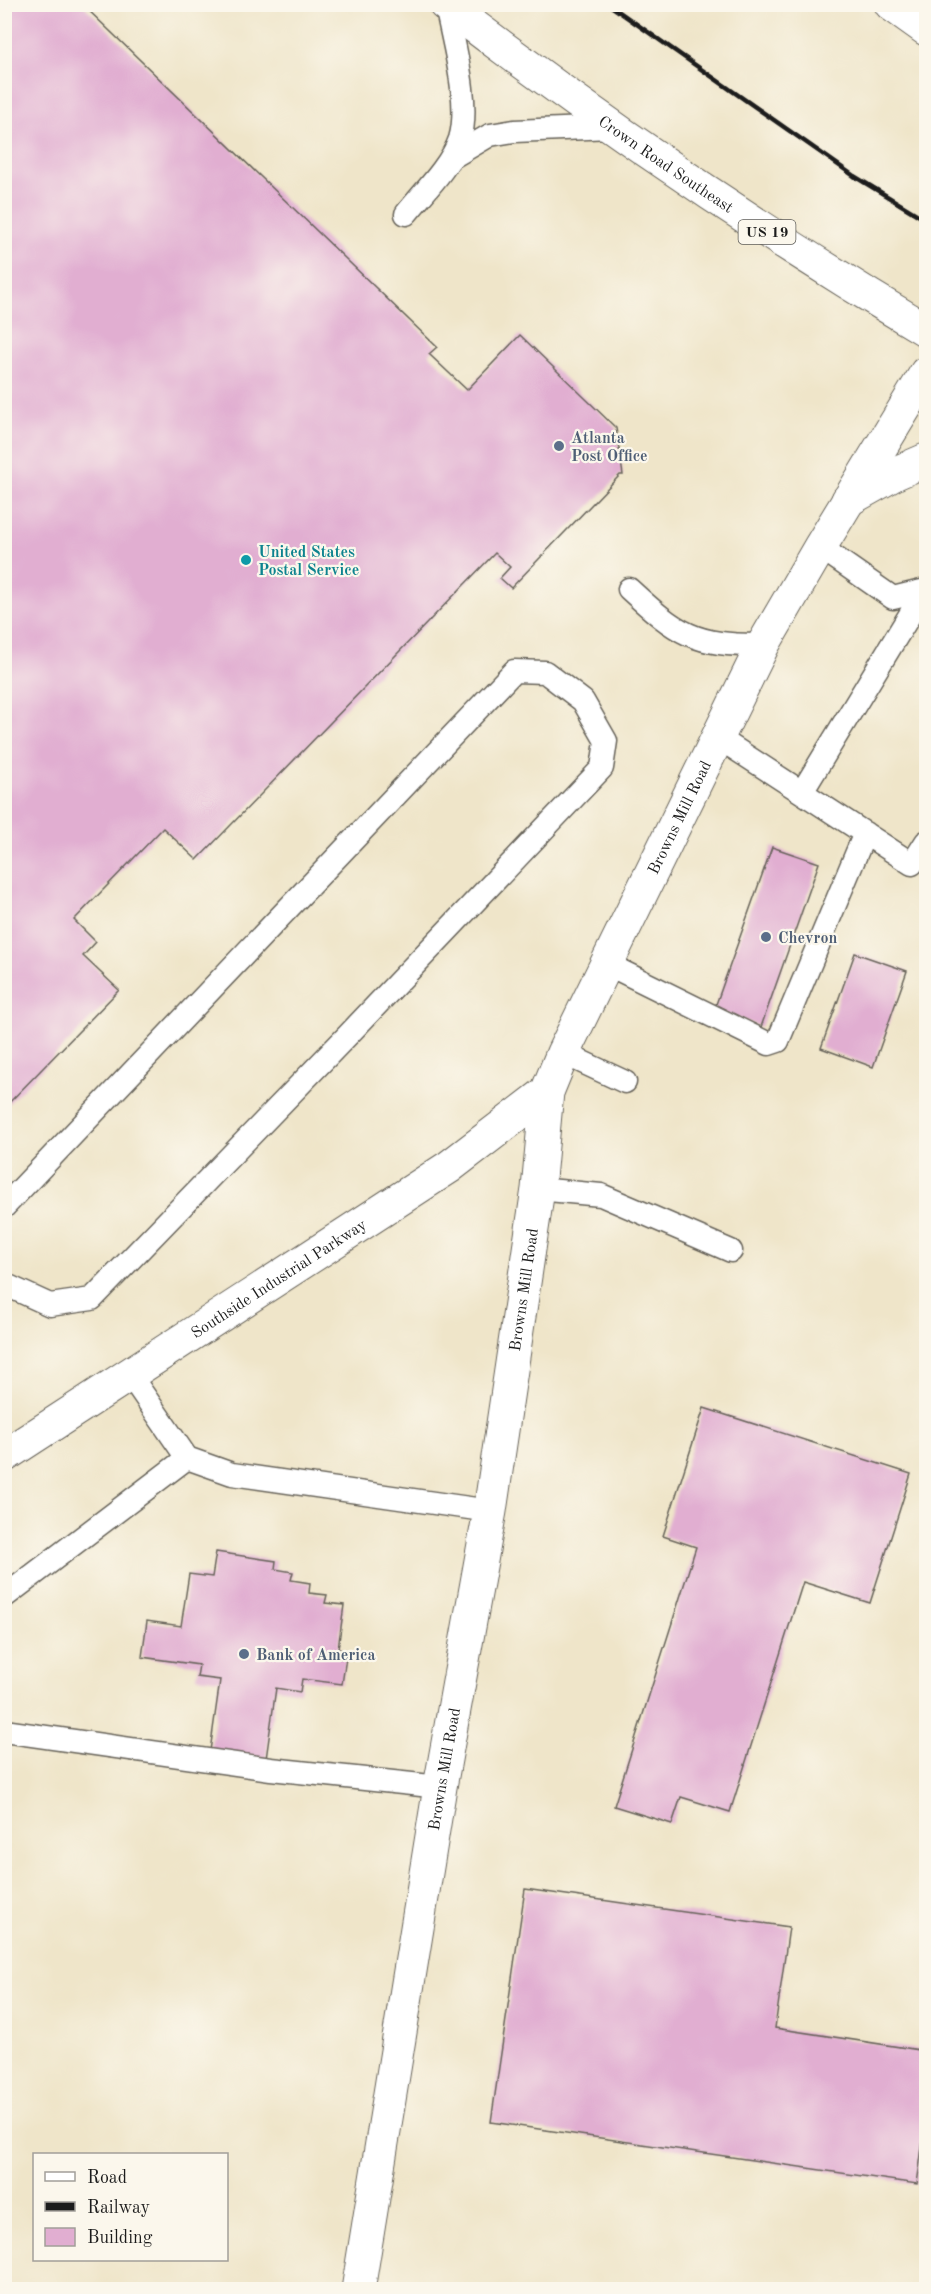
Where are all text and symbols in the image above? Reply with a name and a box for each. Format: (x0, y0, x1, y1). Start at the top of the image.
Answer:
street label: Crown Road Southeast (595, 114, 736, 217)
road number: US 19 (738, 220, 795, 244)
place label: Atlanta Post Office (571, 431, 648, 465)
marker: Atlanta Post Office (552, 439, 566, 453)
place label: United States Postal Service (258, 545, 359, 579)
marker: United States Postal Service (239, 553, 253, 567)
street label: Browns Mill Road (646, 759, 715, 877)
marker: Chevron (759, 930, 773, 944)
place label: Chevron (778, 931, 838, 947)
street label: Southside Industrial Parkway (189, 1217, 370, 1342)
street label: Browns Mill Road (508, 1227, 542, 1353)
marker: Bank of America (237, 1647, 251, 1661)
place label: Bank of America (256, 1648, 376, 1664)
street label: Browns Mill Road (427, 1707, 464, 1832)
legend (33, 2153, 228, 2261)
text: Road (87, 2169, 127, 2187)
text: Railway (87, 2199, 150, 2217)
text: Building (87, 2229, 153, 2247)

